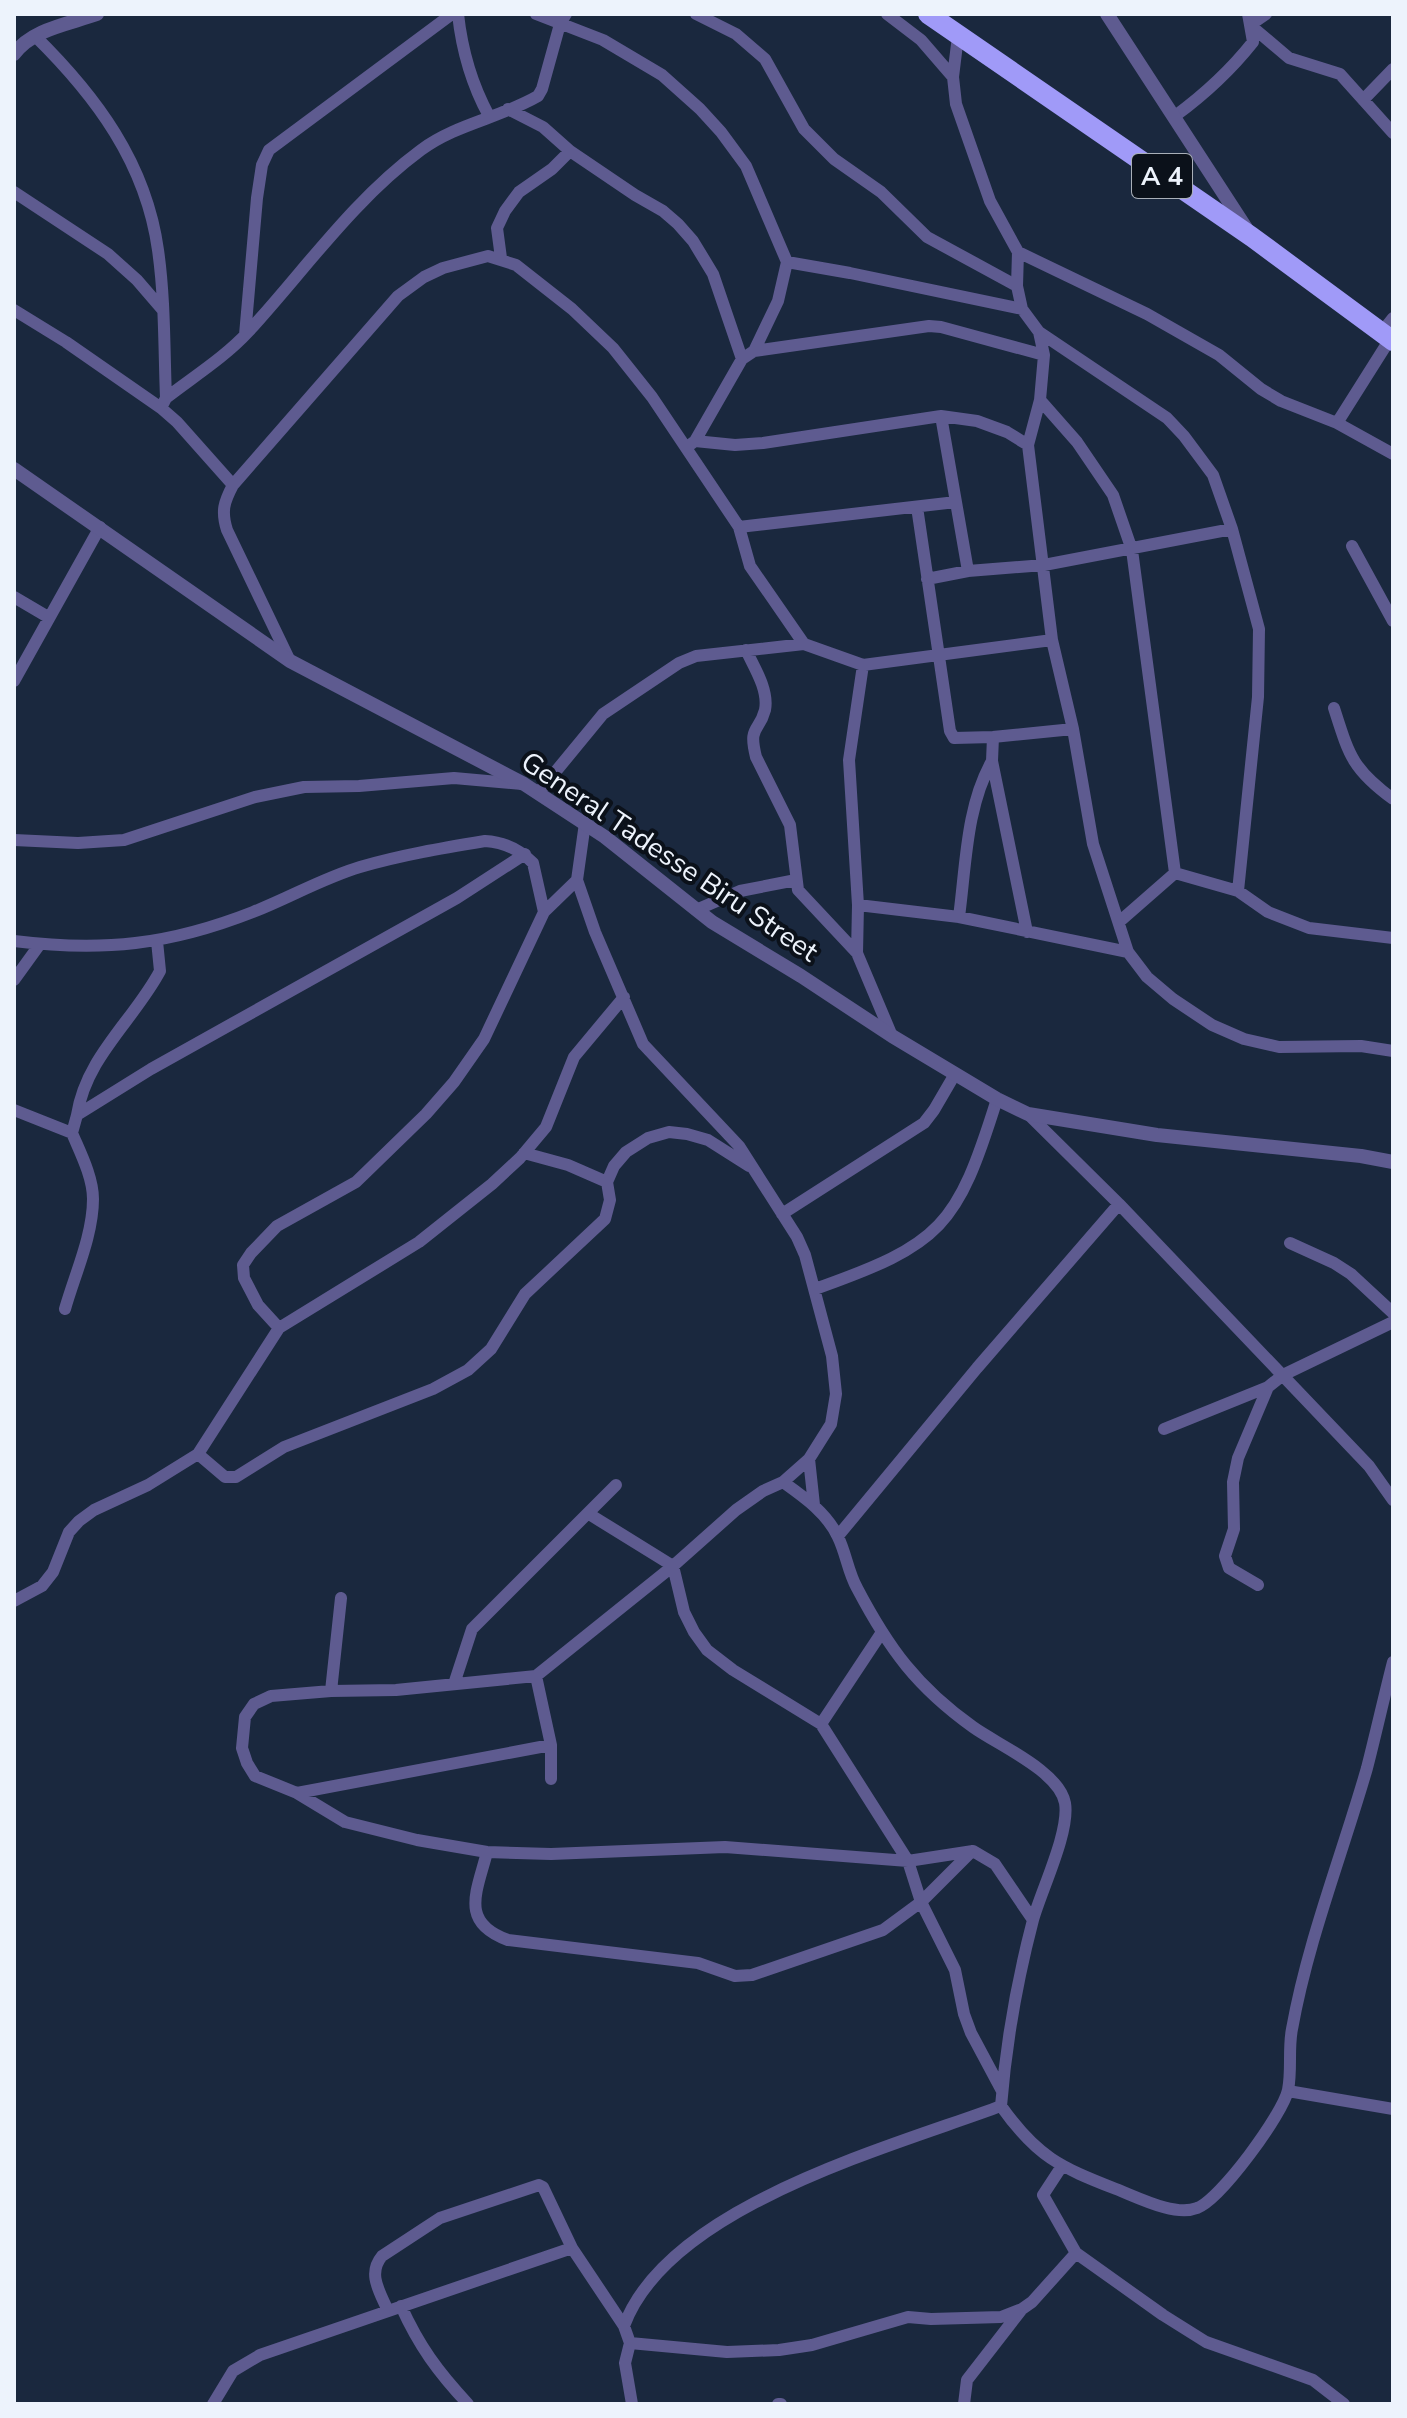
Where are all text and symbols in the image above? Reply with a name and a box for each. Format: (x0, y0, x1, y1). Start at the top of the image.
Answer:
road number: A 4 (1132, 154, 1192, 198)
street label: General Tadesse Biru Street (513, 743, 826, 971)

